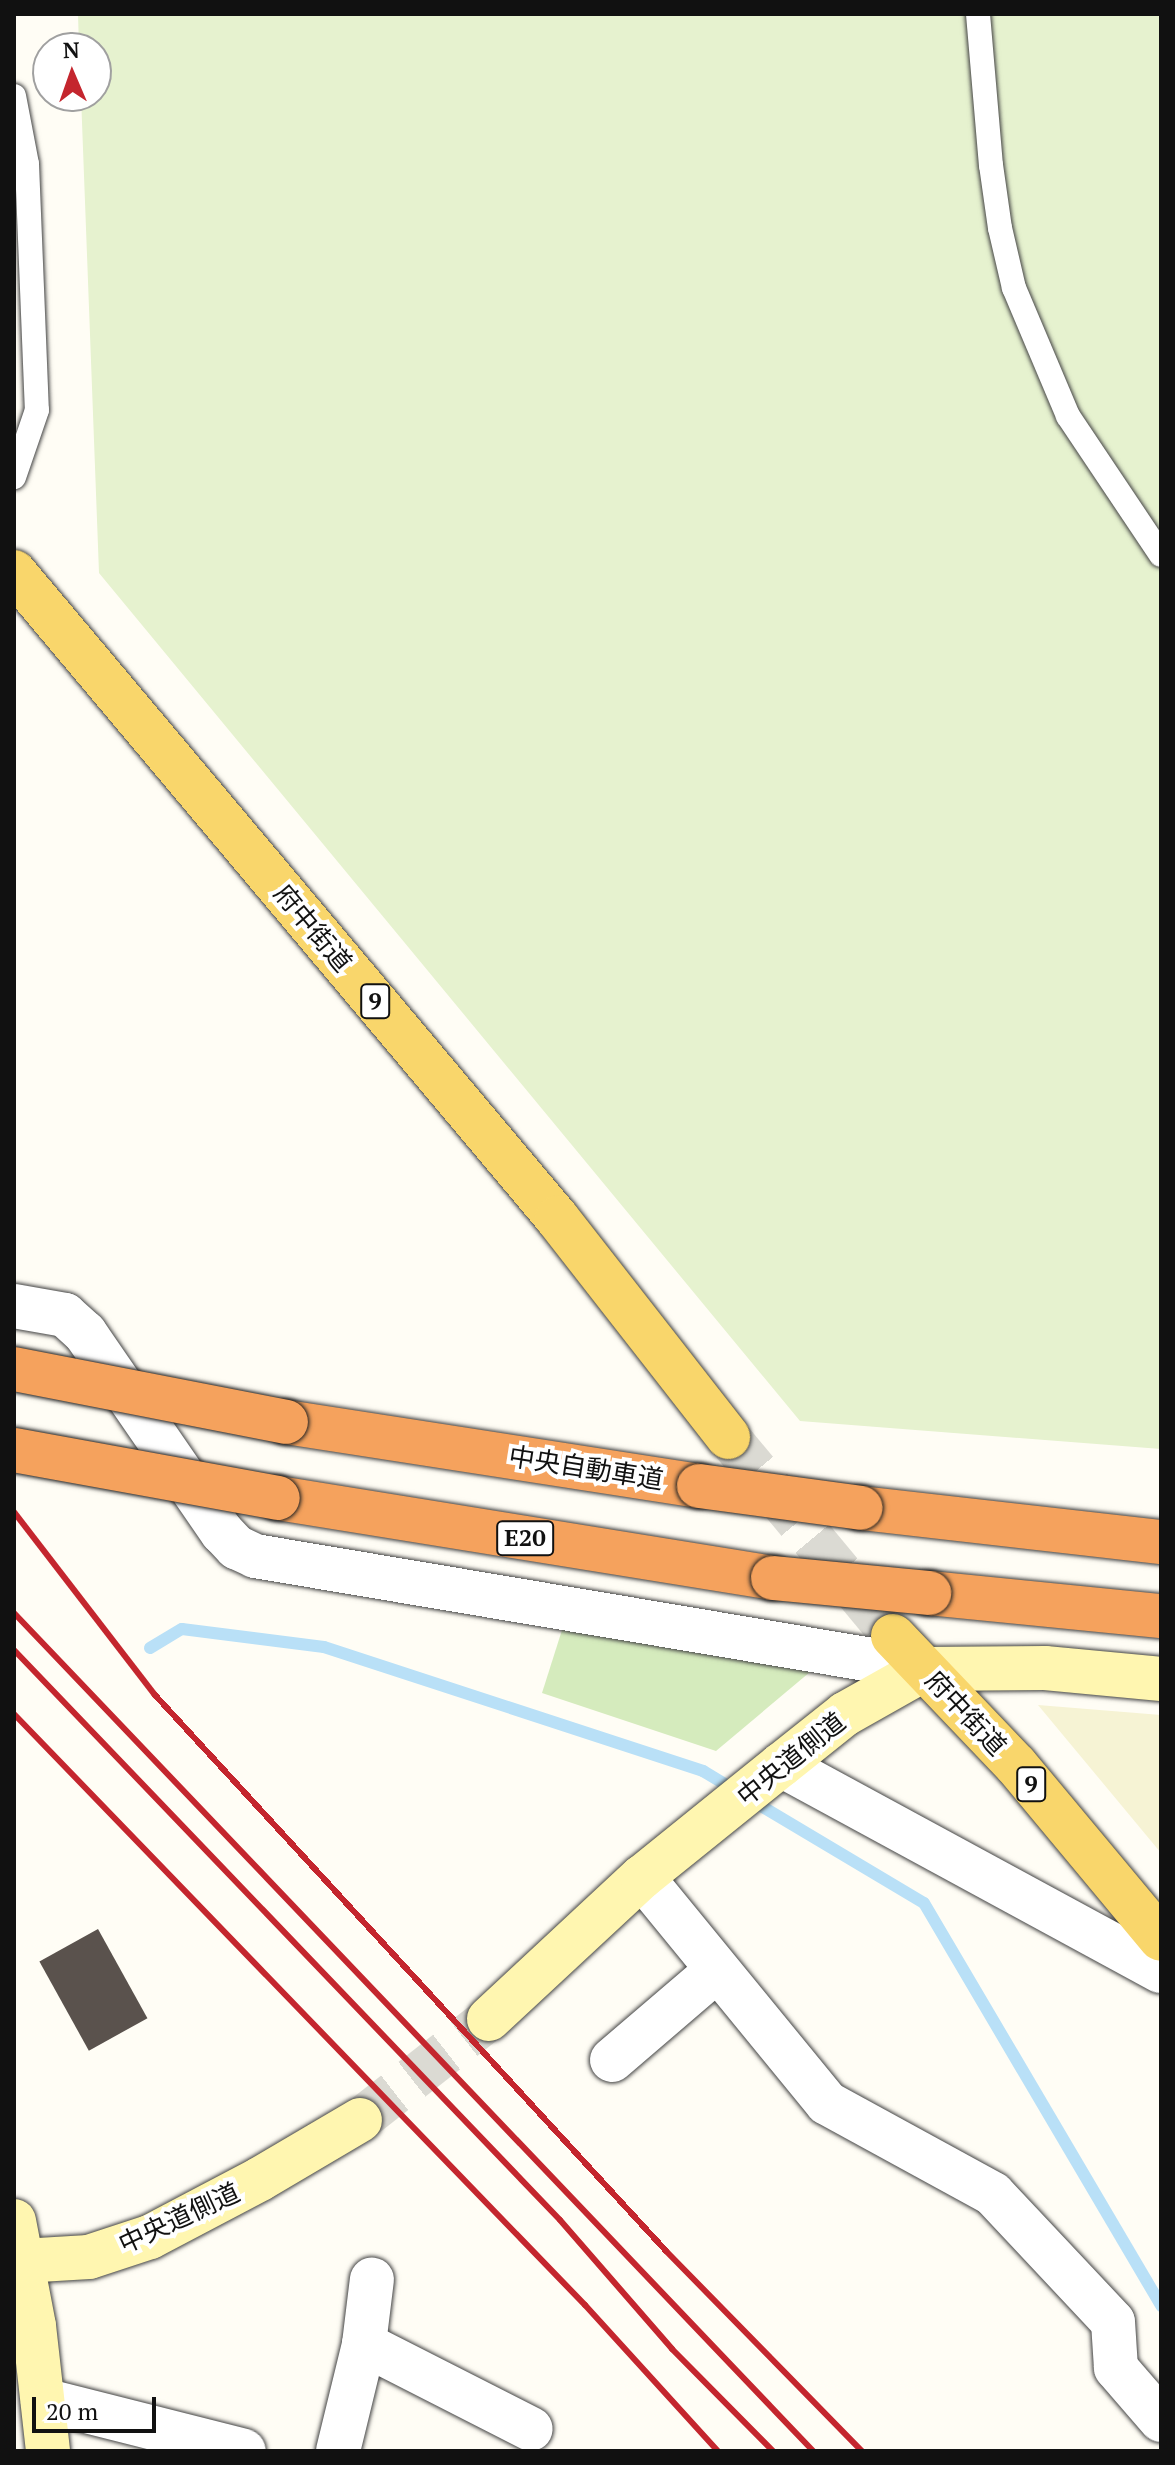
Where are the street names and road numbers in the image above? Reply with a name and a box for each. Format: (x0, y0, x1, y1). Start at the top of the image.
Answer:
street label: 府中街道 (268, 878, 358, 978)
road number: 9 (359, 981, 391, 1021)
street label: 中央自動車道 (507, 1440, 665, 1496)
road number: E20 (495, 1518, 555, 1558)
street label: 府中街道 (919, 1664, 1013, 1762)
street label: 中央道側道 (731, 1706, 851, 1812)
road number: 9 (1015, 1764, 1047, 1804)
street label: 中央道側道 (113, 2176, 245, 2260)

